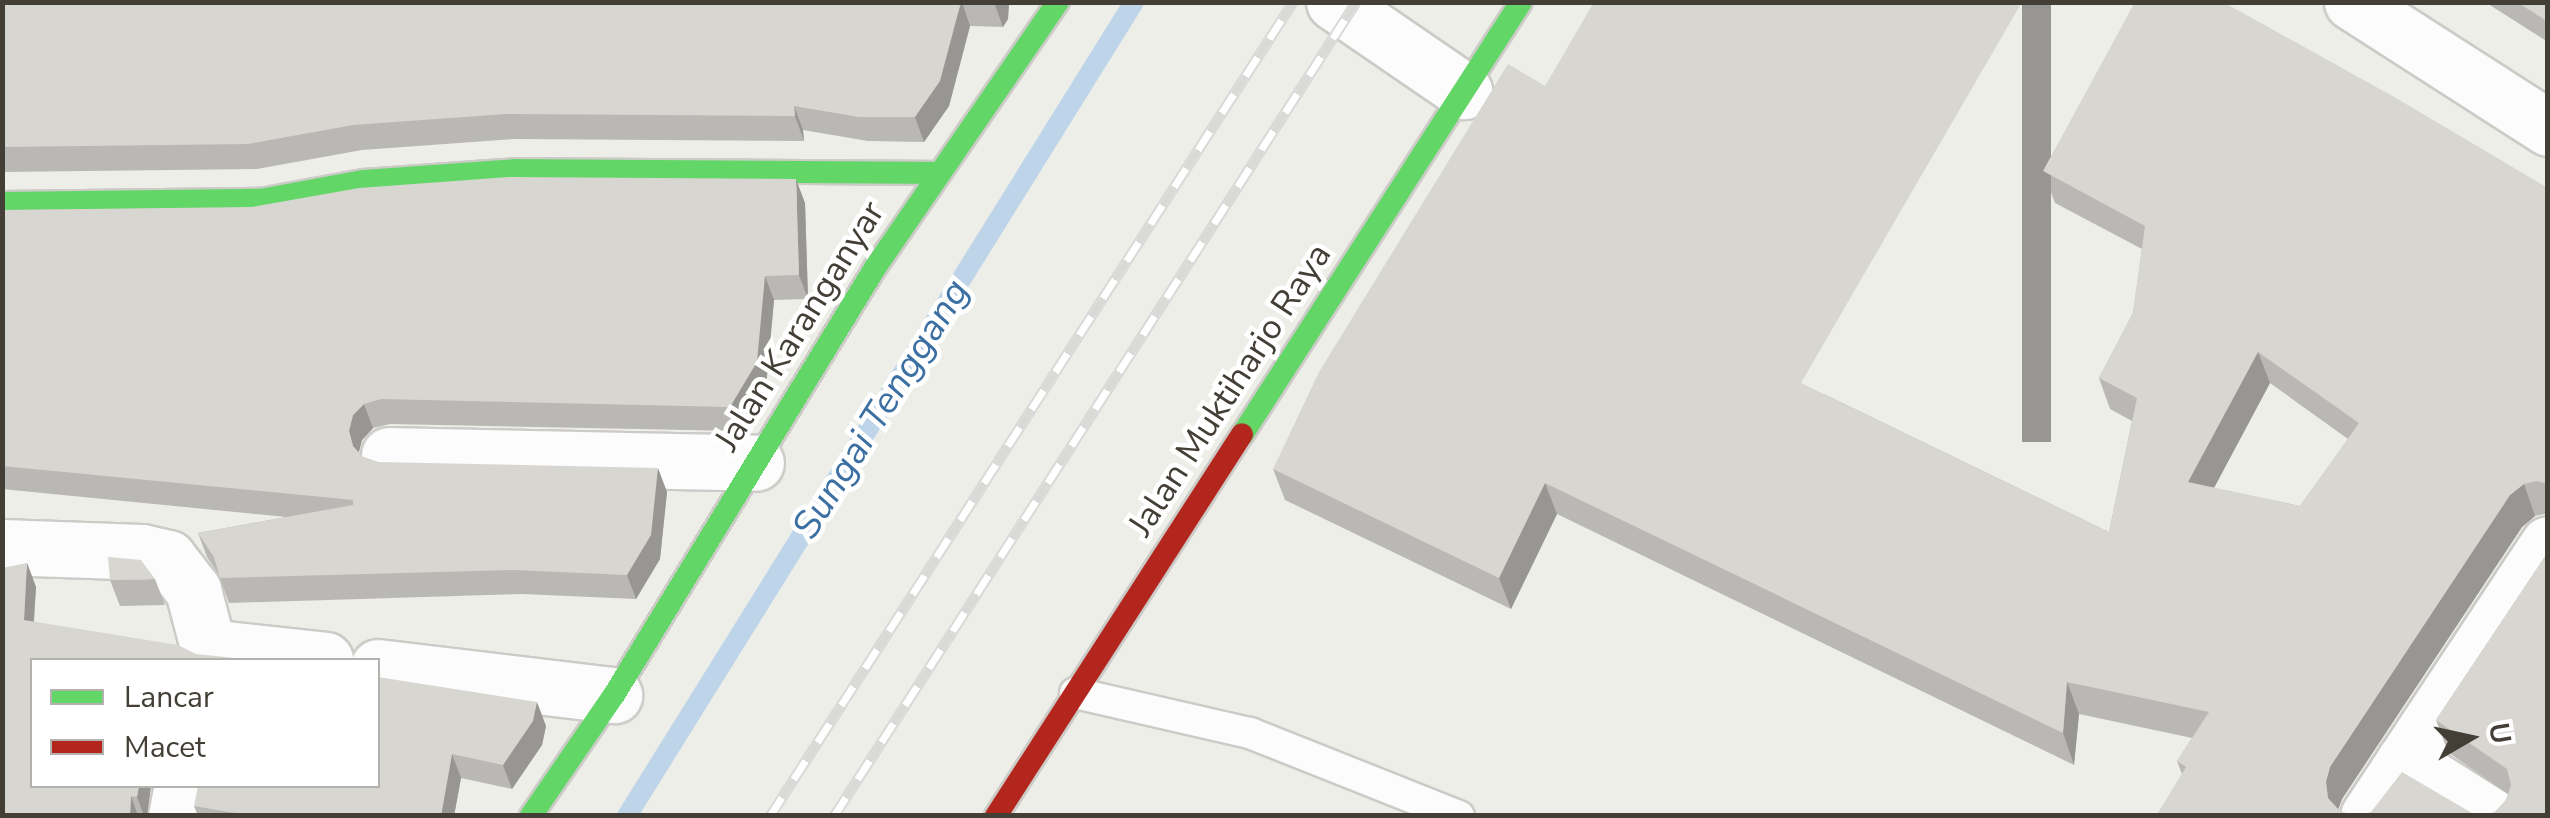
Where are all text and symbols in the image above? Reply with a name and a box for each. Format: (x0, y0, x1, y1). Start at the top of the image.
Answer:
street label: Jalan Karanganyar (706, 193, 894, 459)
street label: Jalan Muktiharjo Raya (1120, 236, 1340, 544)
water label: Sungai Tenggang (783, 271, 979, 547)
legend (30, 658, 380, 788)
text: Lancar (124, 677, 214, 718)
north arrow (2420, 688, 2520, 788)
text: U (2479, 720, 2520, 746)
text: Macet (124, 727, 206, 768)

